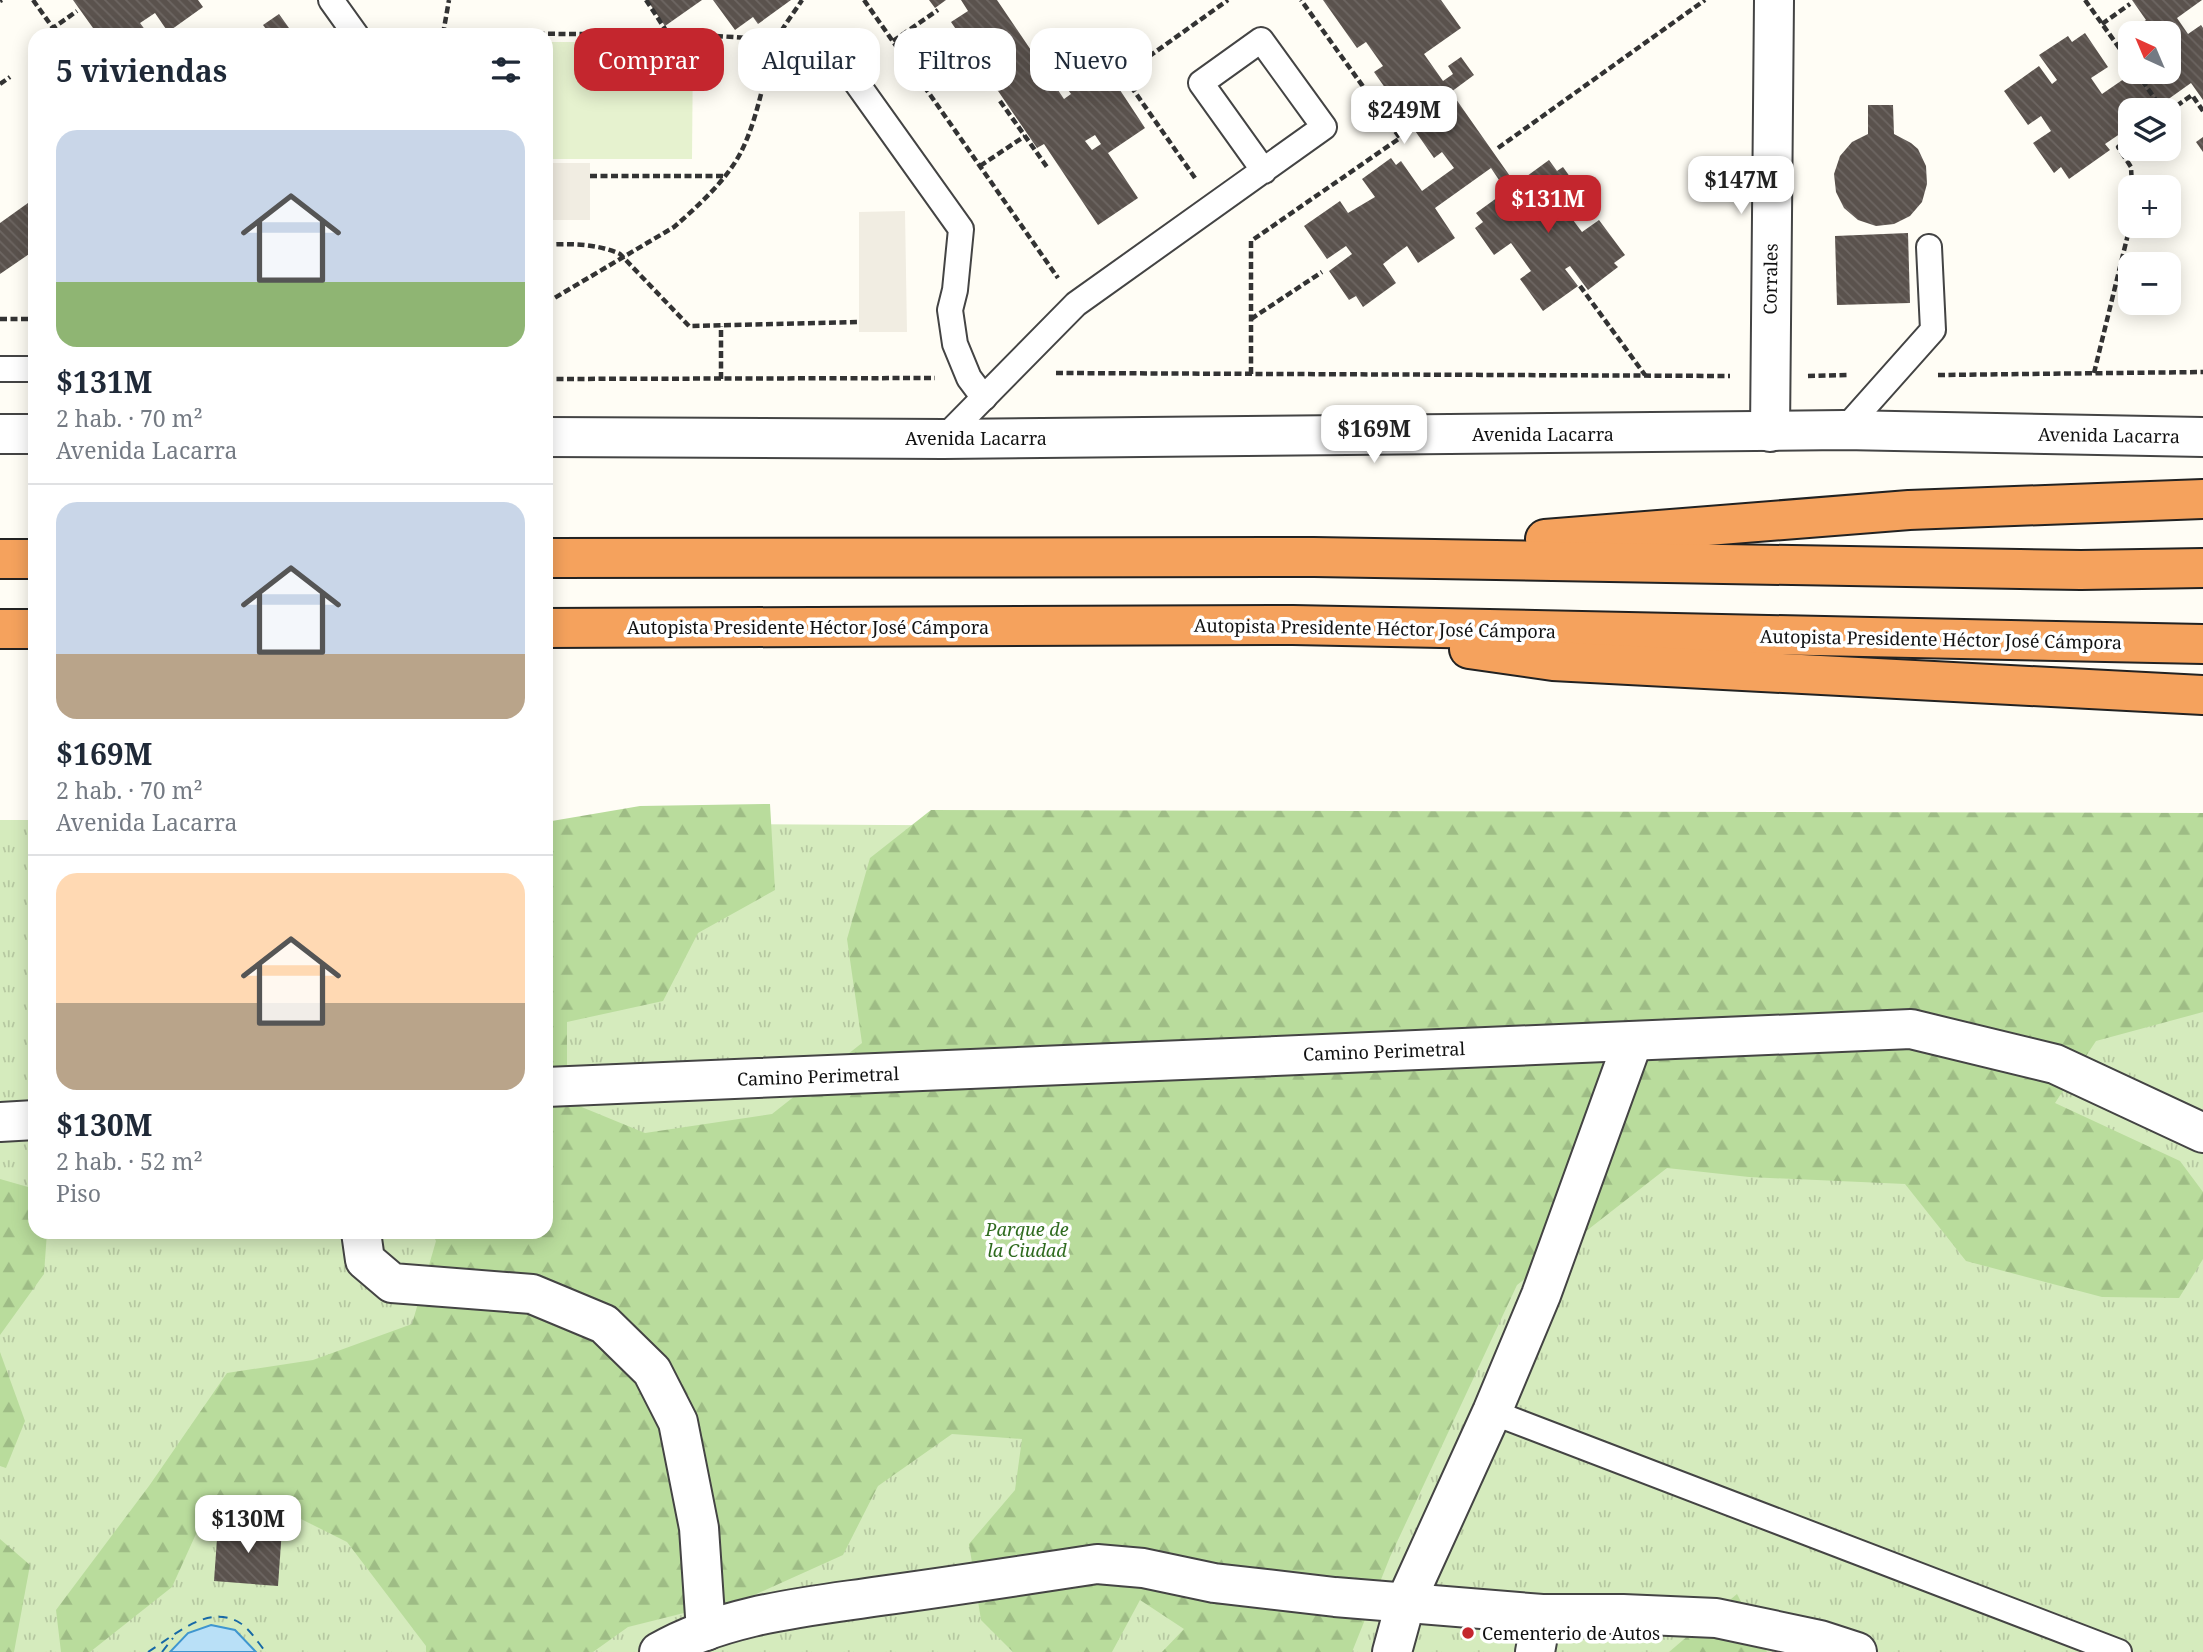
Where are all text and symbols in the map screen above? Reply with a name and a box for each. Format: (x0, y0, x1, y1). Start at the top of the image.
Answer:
north arrow (2118, 21, 2180, 84)
map controls (2118, 21, 2181, 315)
chip: Comprar (574, 28, 724, 91)
chip: Alquilar (738, 28, 880, 91)
chip: Filtros (894, 28, 1016, 91)
chip: Nuevo (1030, 28, 1152, 91)
text: 5 viviendas (56, 50, 227, 91)
icon: filters (487, 51, 525, 89)
pin: $249M (1355, 86, 1453, 146)
text: $249M (1367, 93, 1441, 125)
button: layers (2118, 98, 2181, 161)
pin: $147M (1692, 156, 1790, 216)
text: $147M (1704, 163, 1778, 195)
icon: home (228, 175, 354, 301)
button: + (2118, 175, 2181, 238)
pin: $131M (1499, 176, 1597, 235)
text: $131M (1511, 182, 1585, 214)
street label: Corrales (1757, 243, 1783, 315)
button: − (2118, 252, 2181, 315)
text: $131M (56, 361, 152, 402)
text: 2 hab. · 70 m² (56, 402, 203, 434)
pin: $169M (1325, 406, 1423, 465)
text: $169M (1337, 412, 1411, 444)
street label: Avenida Lacarra (1472, 422, 1614, 446)
street label: Avenida Lacarra (2038, 422, 2180, 448)
street label: Avenida Lacarra (905, 426, 1047, 450)
text: Avenida Lacarra (56, 434, 237, 466)
icon: home (228, 547, 354, 673)
street label: Autopista Presidente Héctor José Cámpora (1194, 613, 1556, 643)
street label: Autopista Presidente Héctor José Cámpora (627, 615, 989, 639)
street label: Autopista Presidente Héctor José Cámpora (1760, 624, 2122, 654)
text: $169M (56, 733, 152, 774)
text: 2 hab. · 70 m² (56, 774, 203, 806)
text: Avenida Lacarra (56, 806, 237, 838)
icon: home (228, 918, 354, 1044)
street label: Camino Perimetral (1303, 1036, 1466, 1066)
street label: Camino Perimetral (737, 1061, 900, 1091)
text: $130M (56, 1104, 152, 1145)
text: 2 hab. · 52 m² (56, 1145, 203, 1177)
text: Piso (56, 1177, 101, 1209)
park label: Parque de la Ciudad (984, 1217, 1069, 1262)
pin: $130M (199, 1496, 297, 1555)
text: $130M (211, 1502, 285, 1534)
place label: Cementerio de Autos (1482, 1621, 1660, 1645)
marker: Cementerio de Autos (1460, 1625, 1476, 1641)

